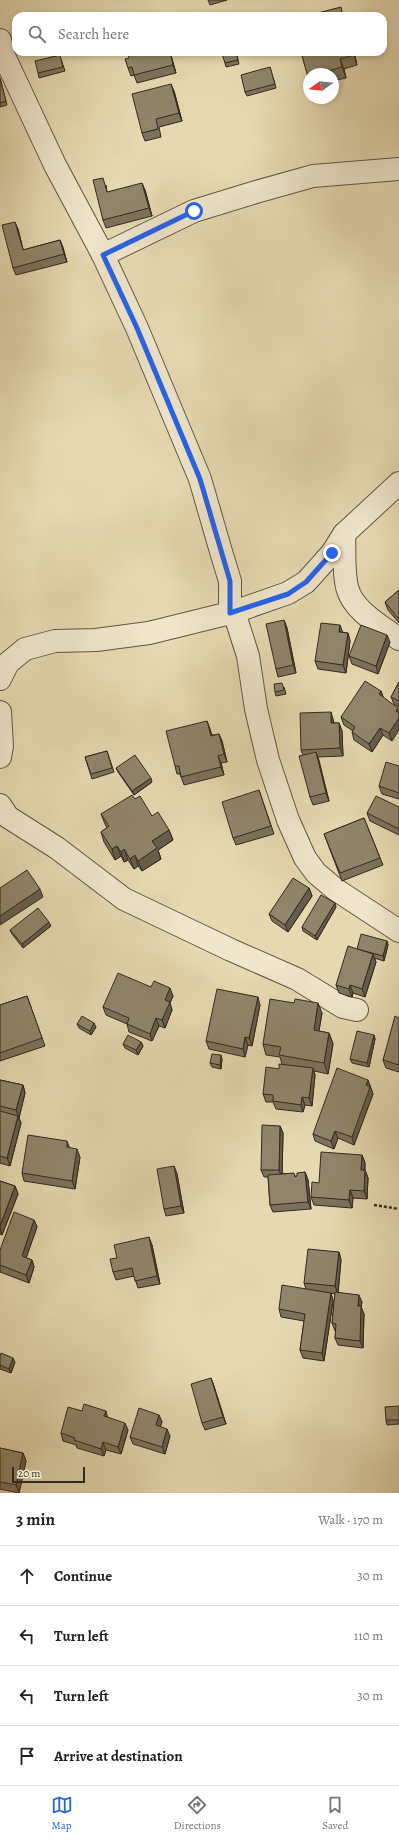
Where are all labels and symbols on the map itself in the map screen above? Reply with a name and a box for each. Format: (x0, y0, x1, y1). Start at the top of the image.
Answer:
north arrow (303, 68, 339, 104)
route start (185, 202, 203, 220)
route end (323, 544, 341, 562)
scale bar (12, 1465, 85, 1484)

